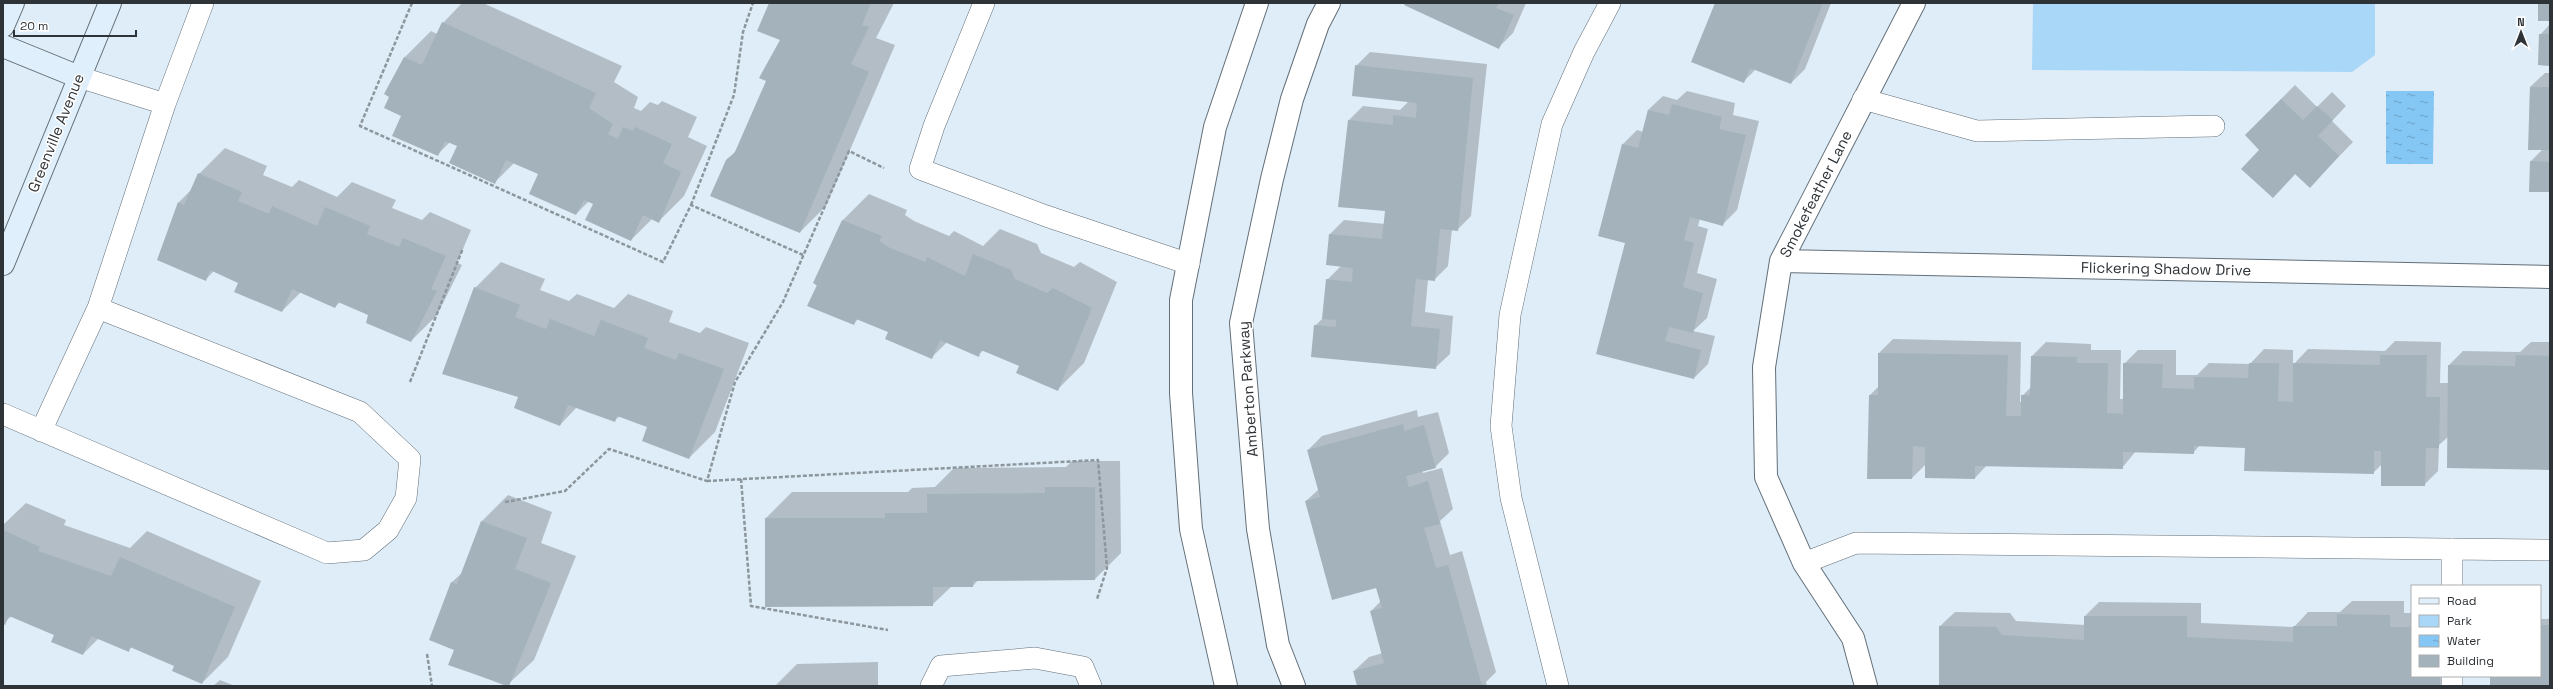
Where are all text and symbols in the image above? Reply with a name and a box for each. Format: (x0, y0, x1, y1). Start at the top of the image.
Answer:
scale bar (14, 12, 136, 38)
north arrow (2501, 12, 2541, 52)
text: N (2517, 15, 2525, 29)
text: 20 m (20, 18, 48, 34)
street label: Greenville Avenue (23, 70, 88, 195)
street label: Smokefeather Lane (1775, 127, 1856, 261)
street label: Flickering Shadow Drive (2081, 258, 2251, 279)
street label: Amberton Parkway (1233, 320, 1262, 458)
legend (2411, 585, 2541, 677)
text: Road (2447, 593, 2476, 609)
text: Park (2447, 613, 2472, 629)
text: Water (2447, 633, 2481, 649)
text: Building (2447, 653, 2494, 669)

